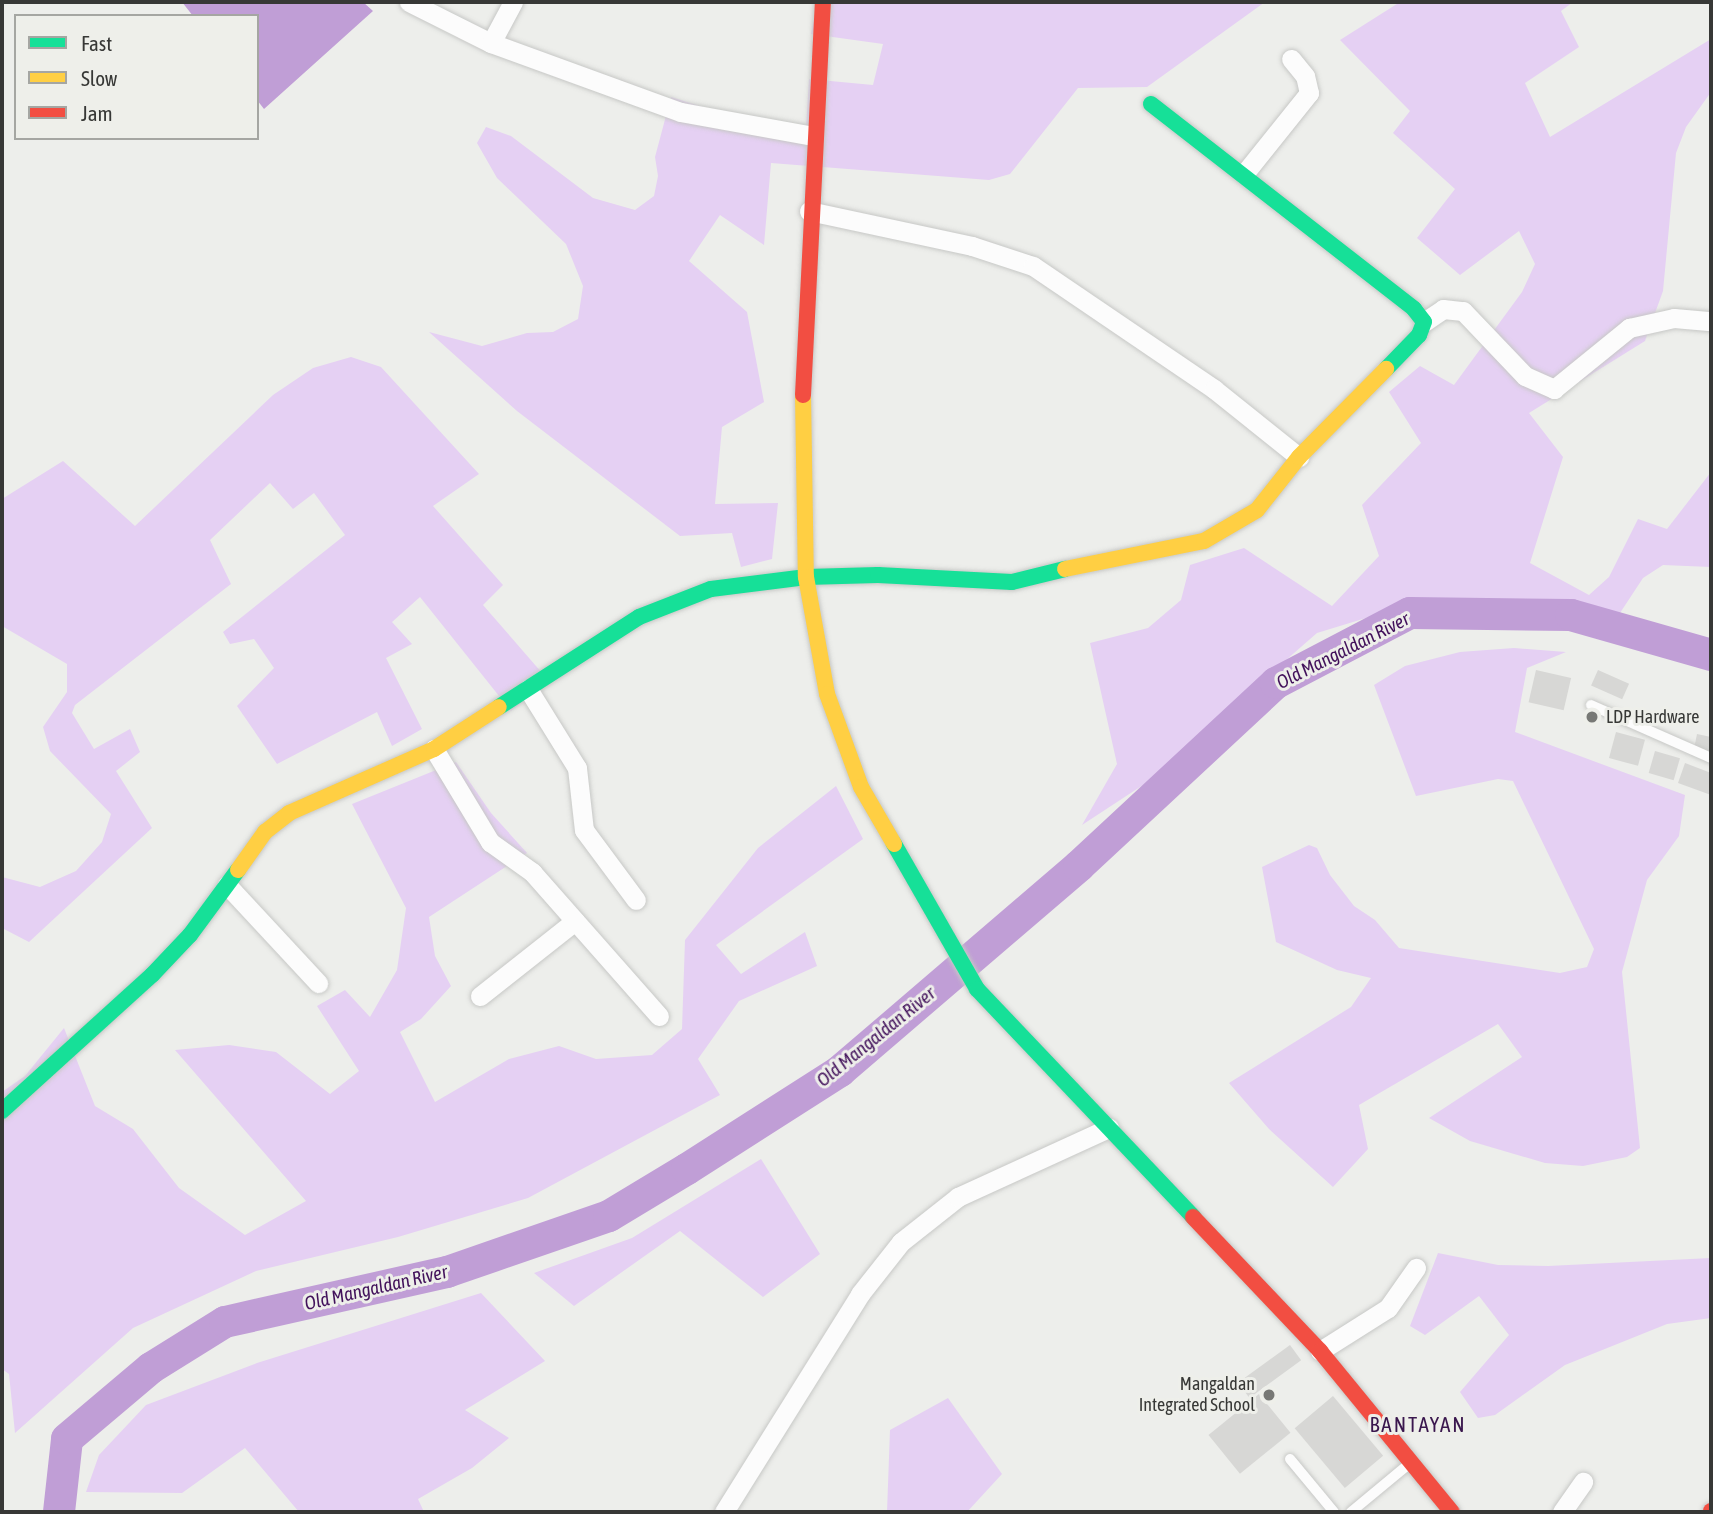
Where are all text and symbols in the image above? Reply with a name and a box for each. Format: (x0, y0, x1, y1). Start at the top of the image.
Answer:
legend (14, 14, 259, 140)
text: Fast (81, 31, 112, 55)
text: Slow (81, 66, 117, 90)
text: Jam (81, 101, 113, 125)
water label: Old Mangaldan River (1273, 608, 1413, 694)
place label: LDP Hardware (1606, 706, 1699, 728)
marker: LDP Hardware (1584, 709, 1600, 725)
water label: Old Mangaldan River (812, 982, 940, 1092)
water label: Old Mangaldan River (302, 1260, 450, 1316)
place label: Mangaldan Integrated School (1139, 1374, 1255, 1416)
marker: Mangaldan Integrated School (1261, 1387, 1277, 1403)
district label: BANTAYAN (1370, 1411, 1466, 1437)

